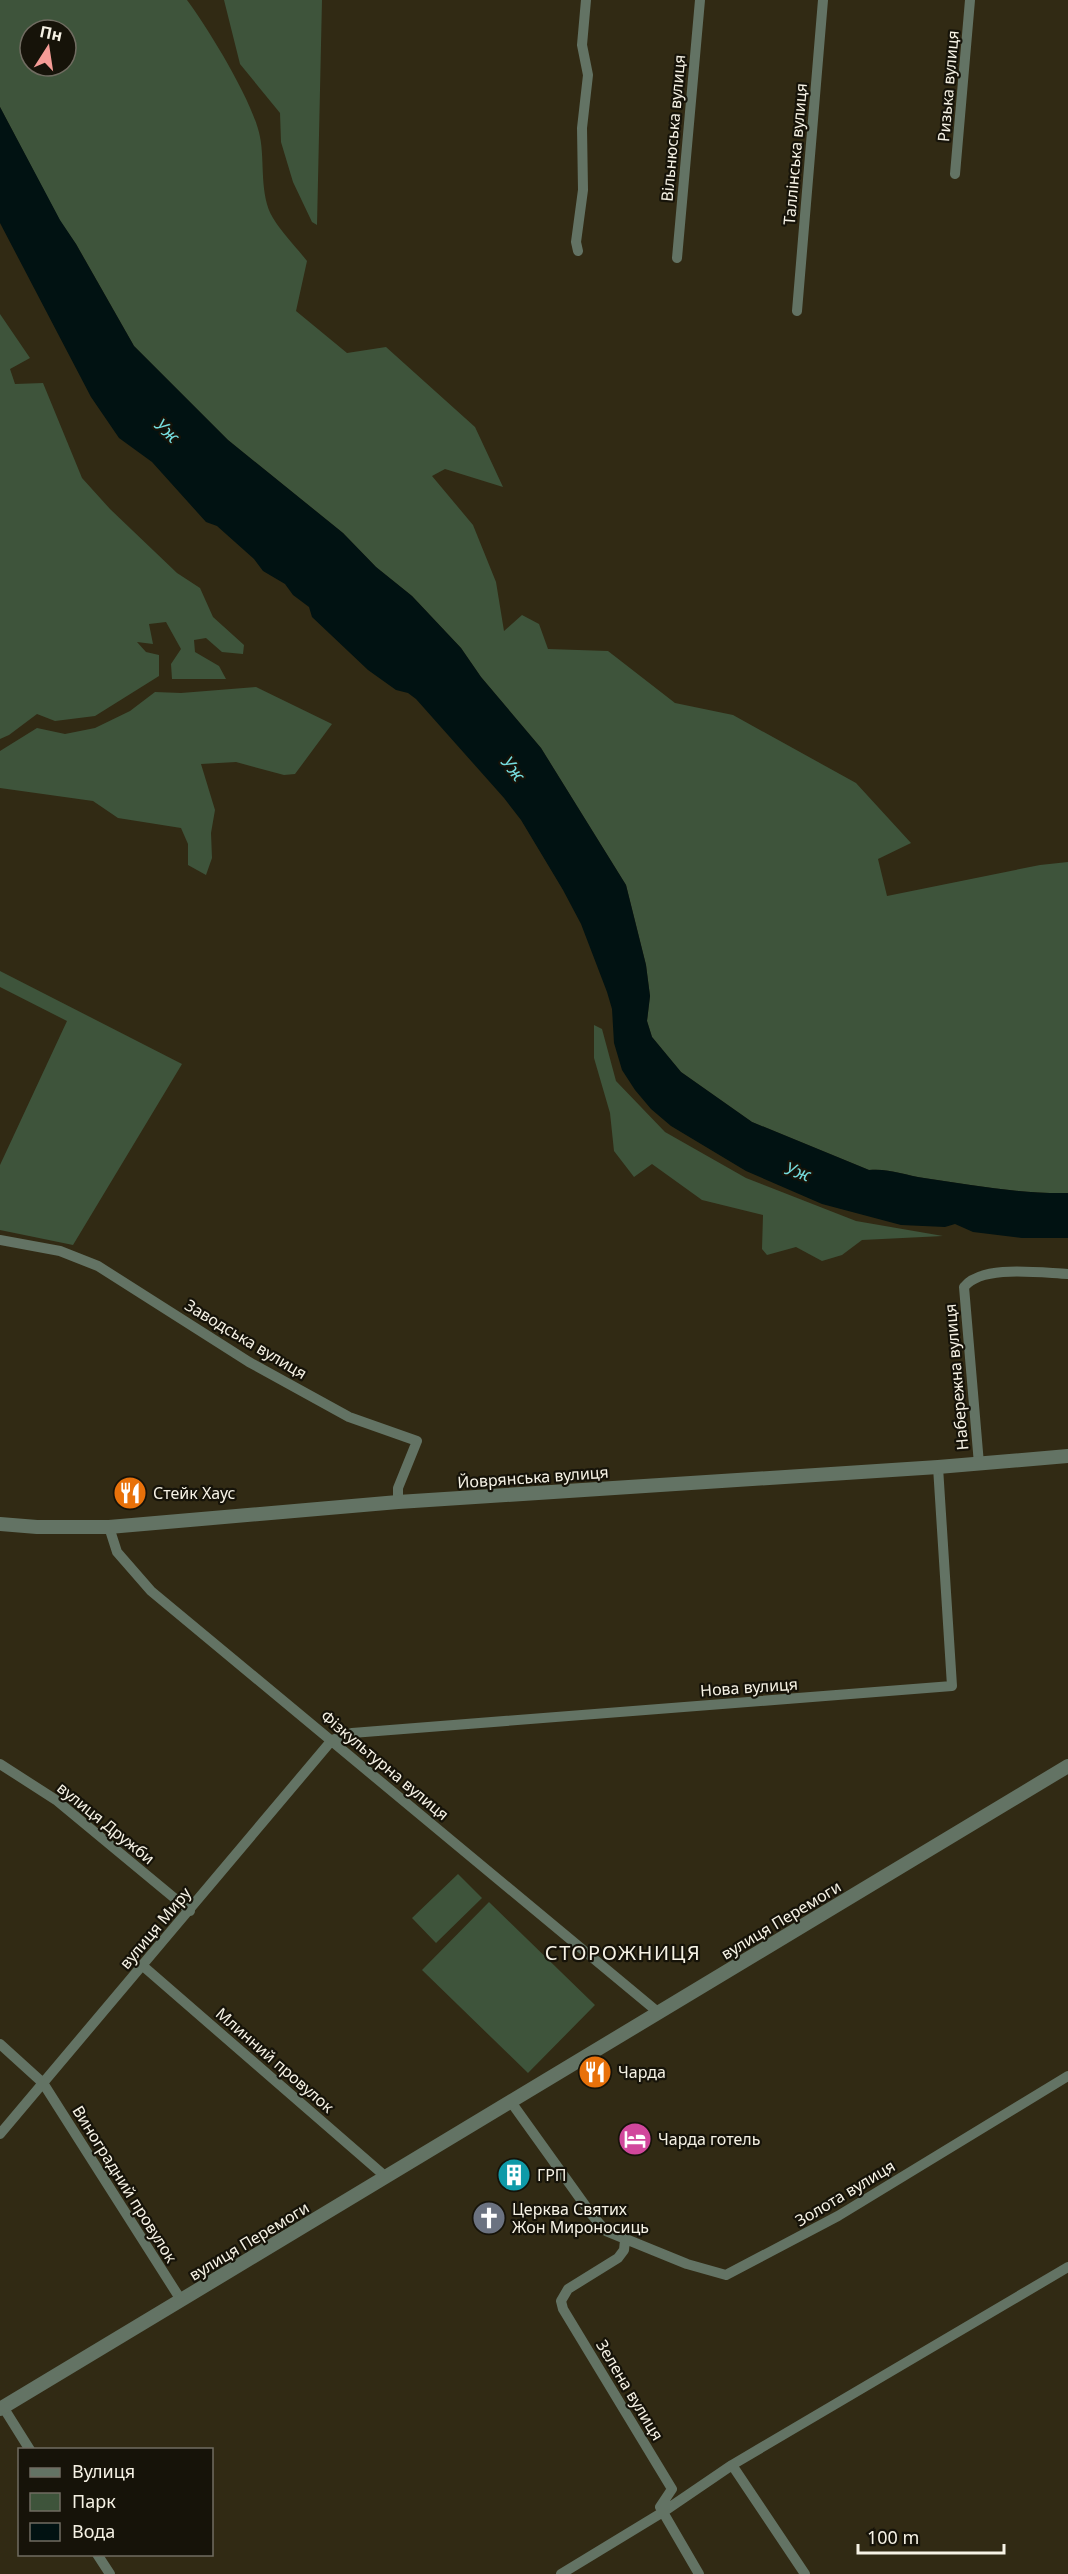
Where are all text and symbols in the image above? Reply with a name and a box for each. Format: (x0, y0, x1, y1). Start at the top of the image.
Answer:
north arrow (18, 18, 78, 78)
text: Пн (38, 20, 65, 46)
street label: Ризька вулиця (932, 29, 964, 143)
street label: Вільнюська вулиця (656, 53, 690, 203)
street label: Таллінська вулиця (778, 82, 812, 226)
water label: Уж (150, 413, 186, 449)
water label: Уж (496, 751, 532, 787)
water label: Уж (782, 1155, 816, 1187)
street label: Заводська вулиця (181, 1294, 311, 1384)
street label: Набережна вулиця (939, 1303, 973, 1451)
street label: Йоврянська вулиця (457, 1461, 609, 1493)
restaurant icon: Стейк Хаус (112, 1475, 148, 1511)
place label: Стейк Хаус (153, 1482, 236, 1504)
street label: Нова вулиця (699, 1673, 799, 1701)
street label: Фізкультурна вулиця (316, 1705, 454, 1825)
street label: вулиця Дружби (53, 1777, 159, 1869)
street label: вулиця Перемоги (717, 1875, 845, 1965)
street label: вулиця Миру (114, 1882, 196, 1974)
district label: СТОРОЖНИЦЯ (545, 1939, 701, 1966)
street label: Млинний провулок (211, 2002, 339, 2118)
restaurant icon: Чарда (577, 2054, 613, 2090)
place label: Чарда (618, 2061, 666, 2083)
street label: Виноградний провулок (68, 2101, 183, 2267)
hotel icon: Чарда готель (617, 2121, 653, 2157)
place label: Чарда готель (658, 2128, 760, 2150)
street label: Золота вулиця (791, 2155, 899, 2231)
building icon: ГРП (496, 2157, 532, 2193)
place label: ГРП (537, 2164, 567, 2186)
street label: вулиця Перемоги (185, 2196, 313, 2286)
place label: Церква Святих Жон Мироносиць (512, 2198, 649, 2238)
church icon: Церква Святих Жон Мироносиць (471, 2200, 507, 2236)
street label: Зелена вулиця (591, 2336, 669, 2444)
legend (18, 2448, 213, 2556)
text: Вулиця (72, 2459, 135, 2483)
text: Парк (72, 2489, 116, 2513)
scale bar (858, 2517, 1004, 2555)
text: Вода (72, 2519, 115, 2543)
text: 100 m (867, 2525, 919, 2549)

